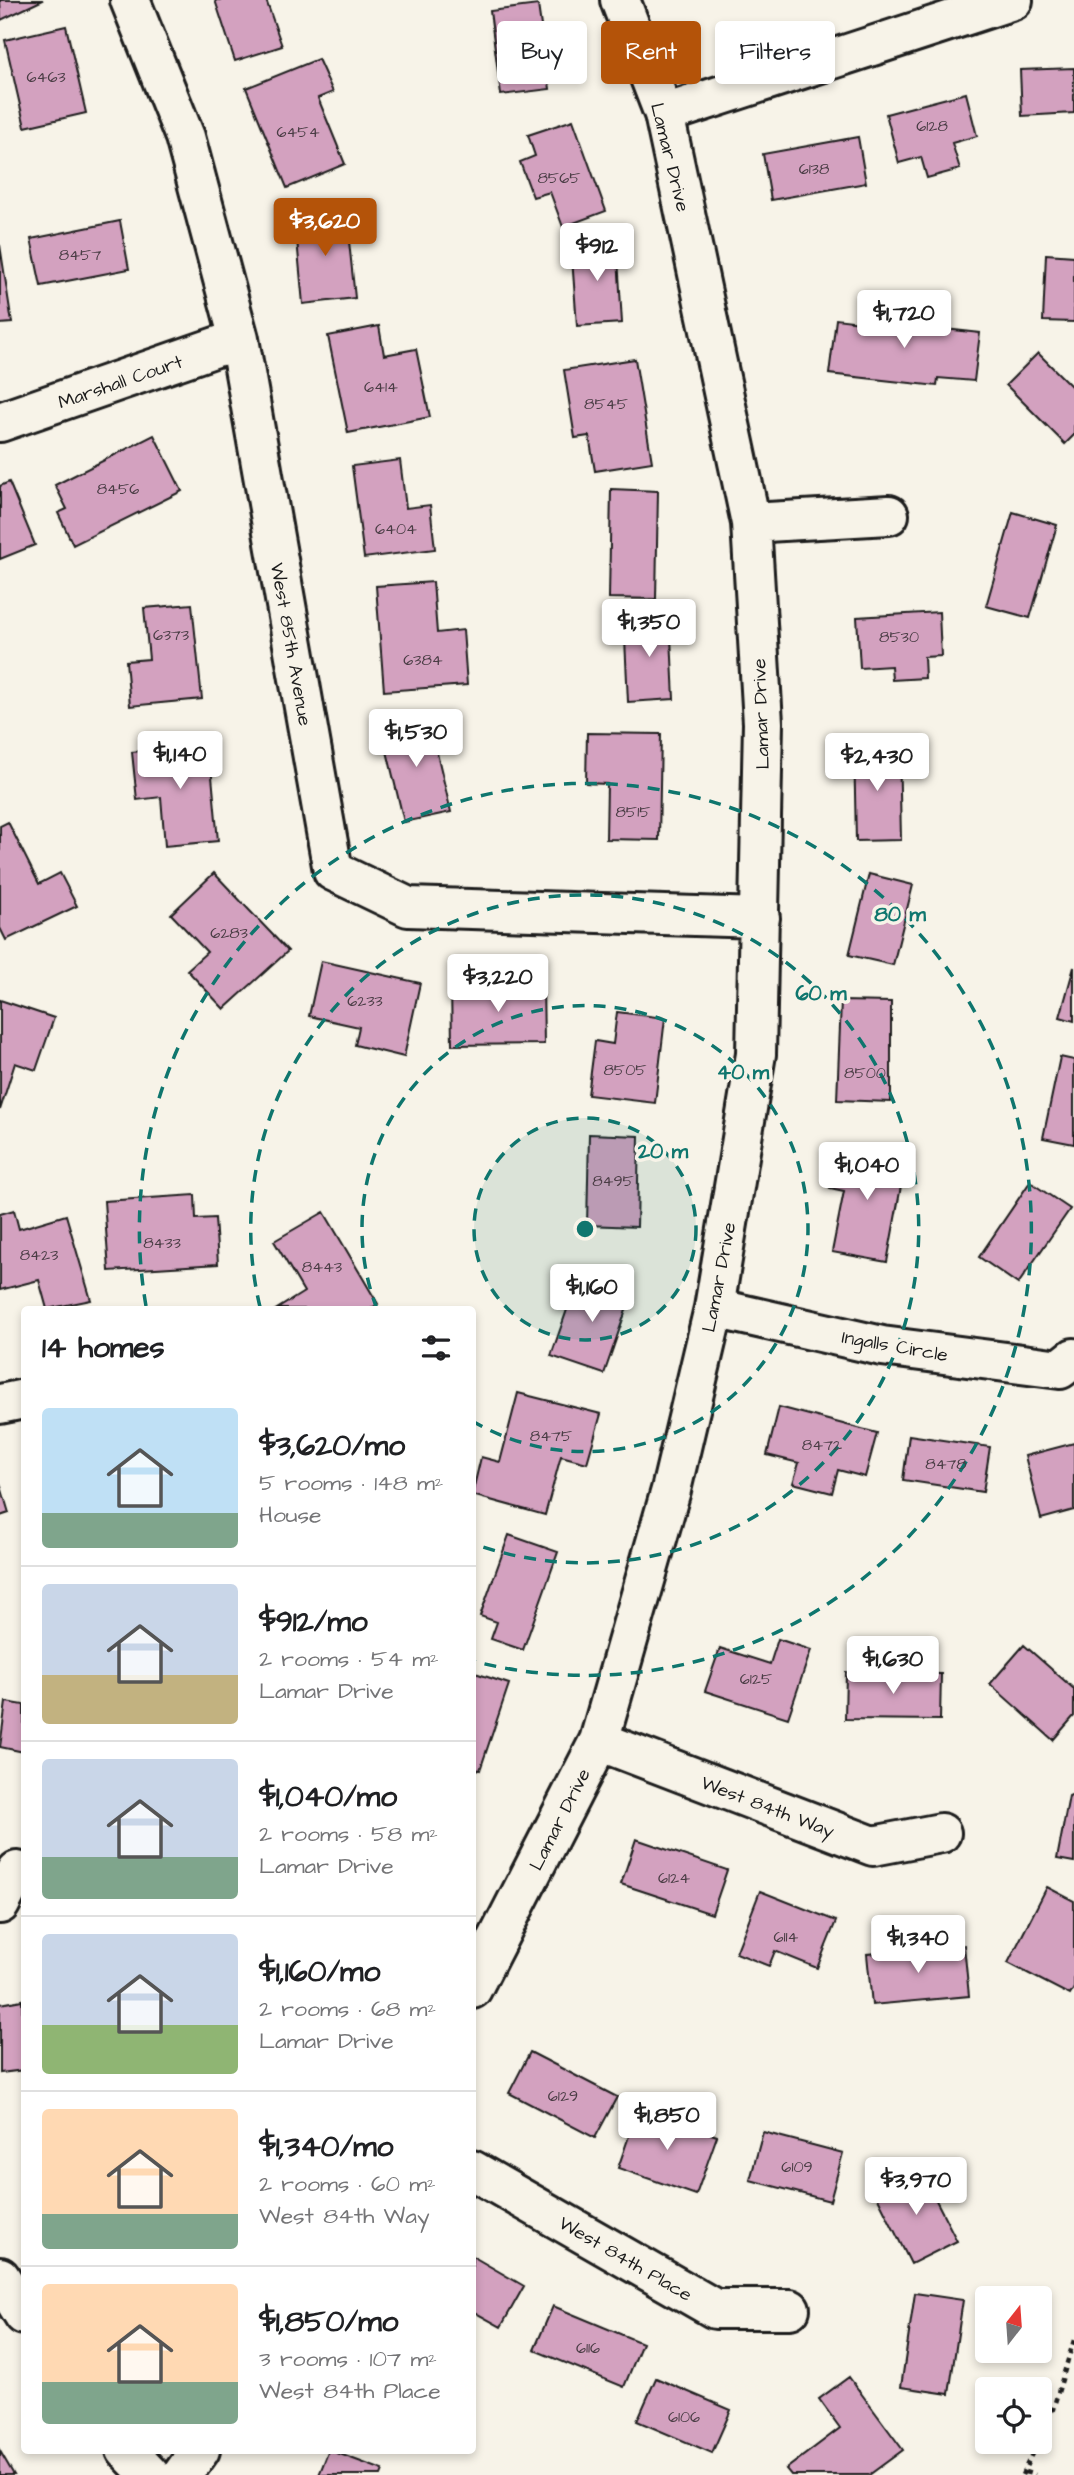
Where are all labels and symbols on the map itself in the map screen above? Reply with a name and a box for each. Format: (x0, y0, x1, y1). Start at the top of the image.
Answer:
house number: 6463 (26, 66, 66, 88)
street label: Lamar Drive (643, 100, 696, 215)
house number: 6128 (916, 115, 948, 137)
house number: 6454 (276, 121, 320, 143)
house number: 6138 (799, 158, 829, 180)
house number: 8565 (537, 167, 581, 189)
pin: $3,620 (268, 198, 382, 258)
pin: $912 (556, 224, 638, 283)
house number: 8457 (59, 244, 101, 266)
pin: $1,720 (847, 290, 961, 350)
street label: Marshall Court (55, 348, 187, 416)
house number: 6414 (364, 376, 398, 398)
house number: 8545 (584, 393, 629, 415)
house number: 8456 (97, 478, 139, 500)
house number: 6404 (375, 518, 417, 540)
street label: West 85th Avenue (263, 561, 318, 728)
pin: $1,350 (592, 600, 706, 659)
house number: 6373 (153, 624, 189, 646)
house number: 8530 (879, 626, 919, 648)
house number: 6384 (403, 649, 443, 671)
street label: Lamar Drive (746, 658, 777, 770)
pin: $1,530 (359, 710, 473, 769)
pin: $1,140 (123, 732, 237, 791)
pin: $2,430 (820, 734, 934, 793)
house number: 8515 (615, 801, 651, 823)
text: 80 m (874, 900, 926, 929)
house number: 6283 (210, 922, 248, 944)
pin: $3,220 (441, 954, 555, 1014)
text: 60 m (795, 979, 847, 1008)
house number: 6233 (347, 990, 383, 1012)
text: 40 m (717, 1058, 770, 1087)
house number: 8505 (603, 1059, 647, 1081)
house number: 8500 (844, 1062, 886, 1084)
text: 20 m (637, 1137, 689, 1166)
pin: $1,040 (810, 1142, 924, 1202)
house number: 8495 (592, 1170, 635, 1192)
centre of rings (573, 1217, 597, 1241)
street label: Lamar Drive (696, 1220, 743, 1334)
house number: 8433 (143, 1232, 181, 1254)
house number: 8423 (20, 1244, 58, 1266)
house number: 8443 (302, 1256, 342, 1278)
pin: $1,160 (535, 1264, 649, 1324)
street label: Ingalls Circle (840, 1324, 950, 1370)
house number: 8475 (530, 1425, 573, 1447)
house number: 8472 (802, 1434, 842, 1456)
house number: 8478 (925, 1453, 967, 1475)
pin: $1,630 (836, 1636, 950, 1696)
house number: 6125 (740, 1668, 773, 1690)
street label: Lamar Drive (523, 1764, 598, 1875)
street label: West 84th Way (696, 1770, 839, 1846)
house number: 6124 (658, 1867, 690, 1889)
pin: $1,340 (861, 1916, 975, 1975)
house number: 6114 (773, 1926, 799, 1948)
house number: 6129 (548, 2085, 578, 2107)
pin: $1,850 (610, 2092, 724, 2152)
house number: 6109 (781, 2156, 813, 2178)
pin: $3,970 (859, 2158, 973, 2217)
street label: West 84th Place (554, 2210, 697, 2308)
north arrow (975, 2286, 1052, 2362)
house number: 6116 (576, 2337, 600, 2359)
house number: 6106 (668, 2406, 700, 2428)

